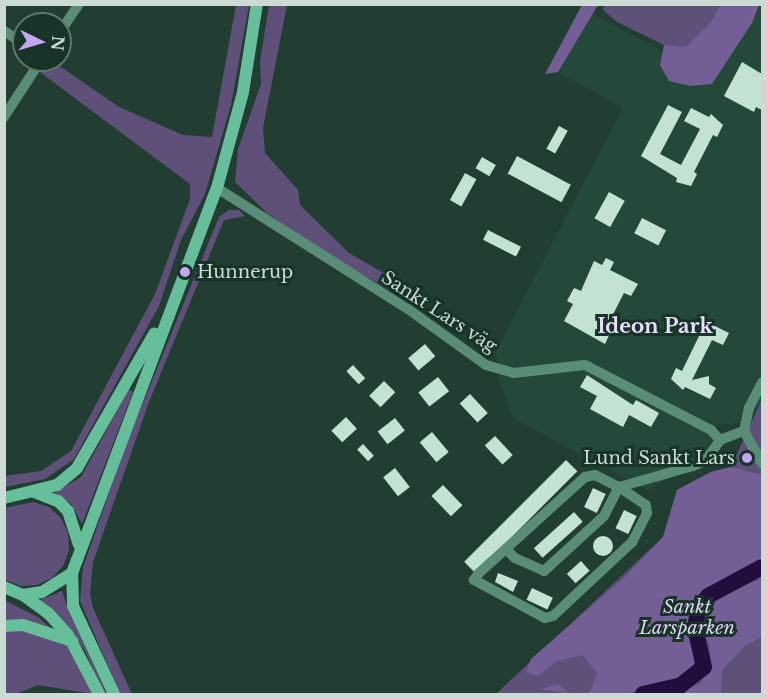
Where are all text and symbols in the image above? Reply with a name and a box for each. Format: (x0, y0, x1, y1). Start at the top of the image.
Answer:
north arrow (12, 12, 72, 72)
text: N (47, 35, 69, 52)
place label: Hunnerup (197, 261, 293, 283)
marker: Hunnerup (178, 265, 192, 279)
street label: Sankt Lars väg (377, 267, 501, 357)
district label: Ideon Park (597, 314, 713, 338)
place label: Lund Sankt Lars (583, 447, 735, 469)
marker: Lund Sankt Lars (740, 451, 754, 465)
park label: Sankt Larsparken (639, 597, 735, 640)

